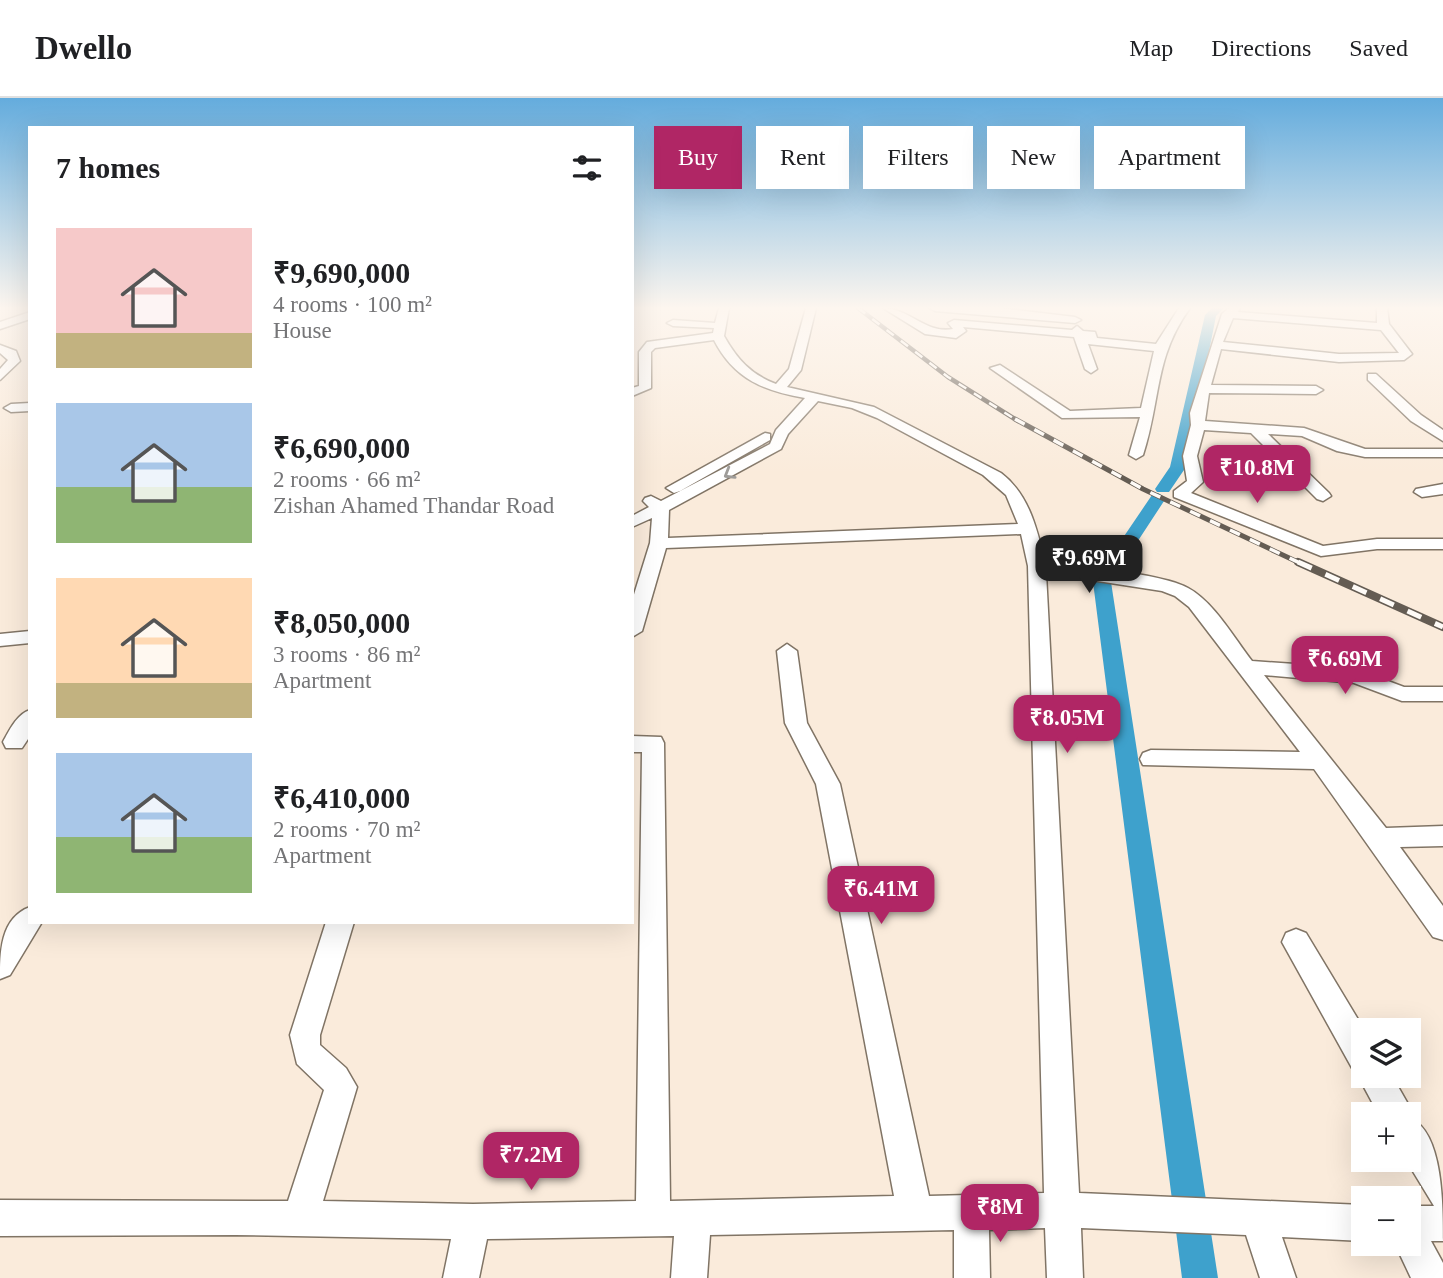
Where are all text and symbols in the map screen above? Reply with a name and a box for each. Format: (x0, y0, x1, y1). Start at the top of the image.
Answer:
text: Dwello (35, 30, 132, 66)
text: Map (1129, 35, 1173, 61)
text: Directions (1211, 35, 1311, 61)
text: Saved (1349, 35, 1408, 61)
chip: Buy (654, 126, 742, 189)
chip: Rent (756, 126, 849, 189)
chip: Filters (863, 126, 973, 189)
chip: New (987, 126, 1080, 189)
chip: Apartment (1094, 126, 1245, 189)
icon: filters (568, 149, 606, 187)
text: 7 homes (56, 151, 160, 184)
icon: home (112, 256, 196, 340)
text: ₹9,690,000 (273, 256, 410, 289)
text: 4 rooms · 100 m² (273, 292, 432, 317)
text: House (273, 318, 332, 343)
icon: home (112, 431, 196, 515)
text: ₹6,690,000 (273, 431, 410, 464)
pin: ₹10.8M (1200, 446, 1314, 505)
text: ₹10.8M (1219, 455, 1295, 480)
one-way arrow (723, 466, 736, 479)
text: 2 rooms · 66 m² (273, 467, 420, 492)
text: Zishan Ahamed Thandar Road (273, 493, 554, 518)
pin: ₹9.69M (1032, 536, 1146, 595)
text: ₹9.69M (1051, 545, 1127, 570)
icon: home (112, 606, 196, 690)
text: ₹8,050,000 (273, 606, 410, 639)
pin: ₹6.69M (1288, 636, 1402, 696)
text: 3 rooms · 86 m² (273, 642, 420, 667)
text: ₹6.69M (1307, 646, 1383, 671)
text: Apartment (273, 668, 371, 693)
pin: ₹8.05M (1010, 696, 1124, 755)
text: ₹8.05M (1029, 705, 1105, 730)
icon: home (112, 781, 196, 865)
text: ₹6,410,000 (273, 781, 410, 814)
text: 2 rooms · 70 m² (273, 817, 420, 842)
text: Apartment (273, 843, 371, 868)
pin: ₹6.41M (824, 866, 938, 926)
text: ₹6.41M (843, 876, 919, 901)
map controls (1351, 1018, 1421, 1256)
button: layers (1351, 1018, 1421, 1088)
button: + (1351, 1102, 1421, 1172)
pin: ₹7.2M (482, 1132, 580, 1192)
text: ₹7.2M (499, 1142, 563, 1167)
pin: ₹8M (966, 1184, 1034, 1244)
button: − (1351, 1186, 1421, 1256)
text: ₹8M (977, 1194, 1023, 1219)

